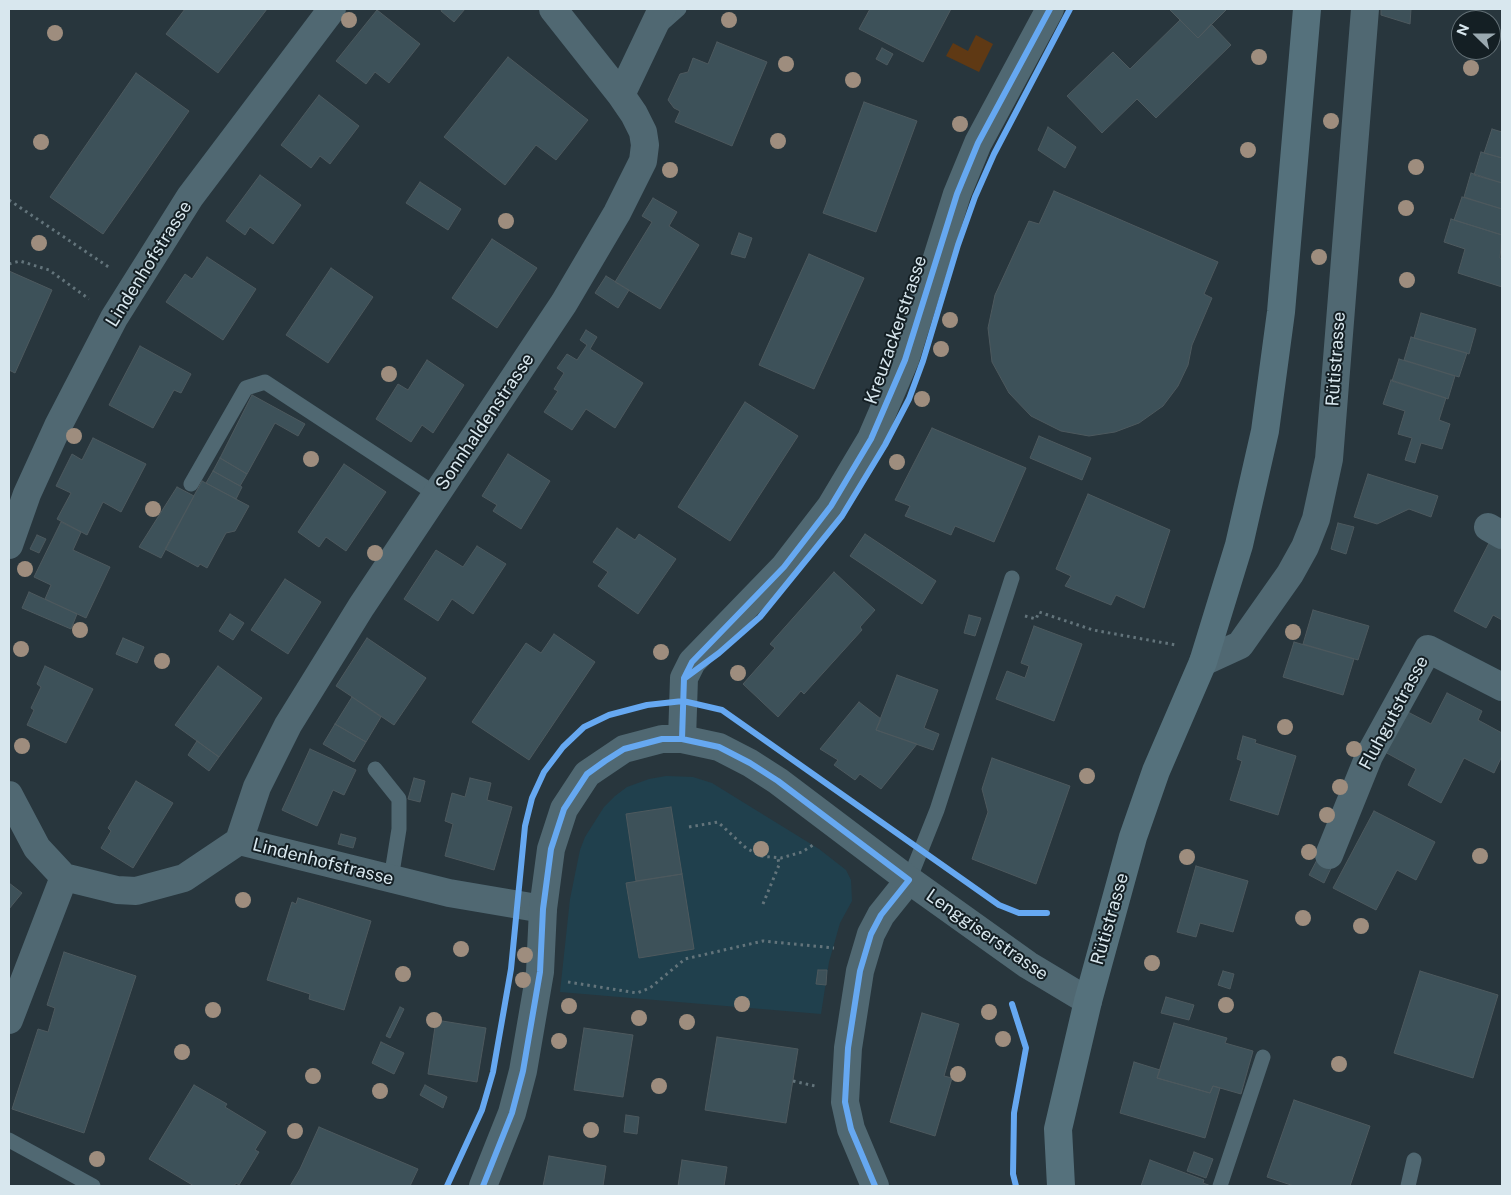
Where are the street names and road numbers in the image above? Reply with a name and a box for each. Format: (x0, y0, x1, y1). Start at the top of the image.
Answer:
street label: Lindenhofstrasse (101, 197, 197, 331)
street label: Kreuzackerstrasse (860, 253, 932, 407)
street label: Rütistrasse (1322, 311, 1350, 407)
street label: Sonnhaldenstrasse (431, 349, 539, 495)
street label: Fluhgutstrasse (1355, 652, 1433, 774)
street label: Lindenhofstrasse (250, 834, 396, 890)
street label: Rütistrasse (1087, 870, 1133, 968)
street label: Lenggiserstrasse (922, 885, 1052, 985)

